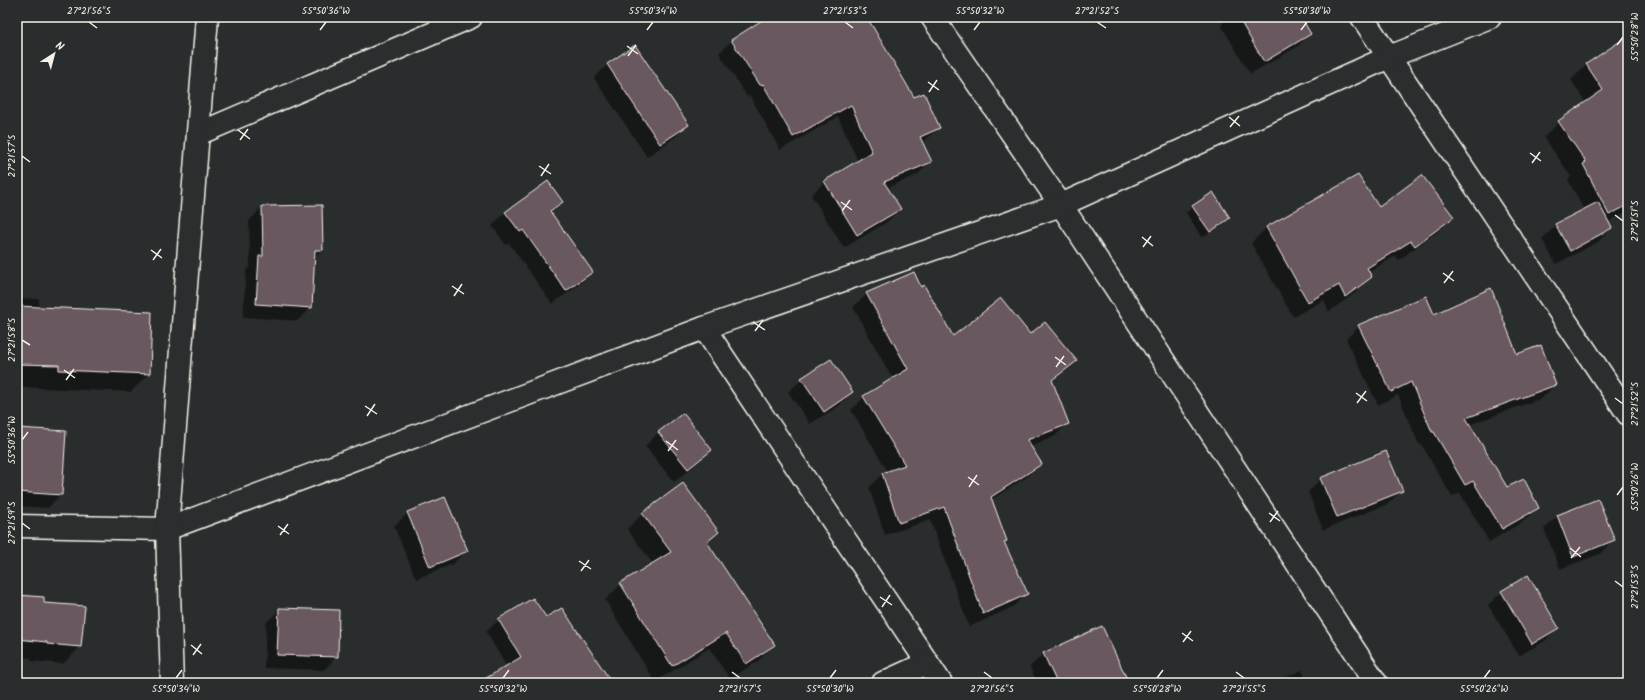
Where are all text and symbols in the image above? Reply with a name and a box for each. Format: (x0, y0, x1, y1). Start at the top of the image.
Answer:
text: 27°21'56"S (67, 3, 112, 19)
text: 55°50'36"W (302, 3, 350, 19)
text: 55°50'34"W (629, 3, 677, 19)
text: 27°21'53"S (823, 3, 868, 19)
text: 55°50'32"W (956, 3, 1004, 19)
text: 27°21'52"S (1075, 3, 1120, 19)
text: 55°50'30"W (1283, 3, 1331, 19)
text: 55°50'28"W (1627, 12, 1643, 61)
north arrow (34, 34, 74, 74)
text: N (51, 37, 67, 56)
text: 27°21'57"S (4, 134, 20, 177)
text: 27°21'51"S (1627, 200, 1643, 242)
text: 27°21'58"S (4, 317, 20, 362)
text: 27°21'52"S (1627, 381, 1643, 426)
text: 55°50'36"W (4, 416, 20, 464)
text: 55°50'26"W (1627, 463, 1643, 511)
text: 27°21'59"S (4, 501, 20, 545)
text: 27°21'53"S (1627, 564, 1643, 609)
text: 55°50'34"W (152, 681, 200, 697)
text: 55°50'32"W (479, 681, 527, 697)
text: 27°21'57"S (719, 681, 762, 697)
text: 55°50'30"W (806, 681, 854, 697)
text: 27°21'56"S (970, 681, 1015, 697)
text: 55°50'28"W (1133, 681, 1182, 697)
text: 27°21'55"S (1222, 681, 1266, 697)
text: 55°50'26"W (1460, 681, 1508, 697)

